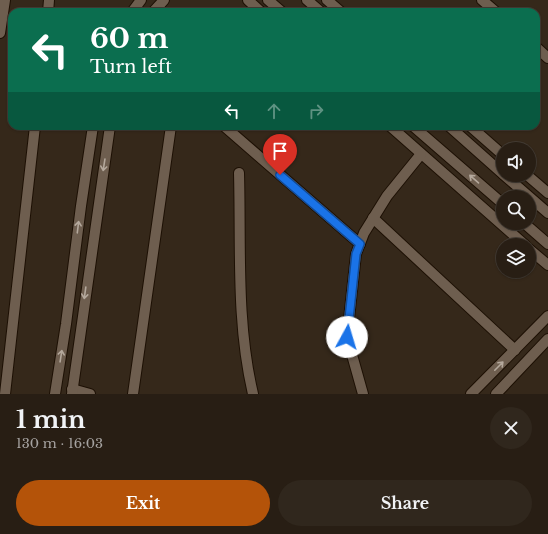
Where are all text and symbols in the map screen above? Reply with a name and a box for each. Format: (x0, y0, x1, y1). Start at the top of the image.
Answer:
text: 60 m (90, 21, 168, 56)
icon: left (24, 24, 76, 76)
text: Turn left (90, 56, 172, 78)
icon: left (221, 100, 243, 122)
icon: ahead (263, 100, 285, 122)
icon: right (305, 100, 327, 122)
pin (263, 134, 297, 175)
icon: arrive (269, 140, 291, 162)
map controls (496, 142, 536, 278)
button: sound (496, 142, 536, 182)
one-way arrow (100, 158, 108, 171)
one-way arrow (468, 174, 479, 183)
button: search (496, 190, 536, 230)
one-way arrow (74, 221, 82, 234)
button: layers (496, 238, 536, 278)
one-way arrow (81, 286, 89, 299)
position arrow (326, 316, 368, 358)
one-way arrow (57, 349, 65, 362)
one-way arrow (494, 361, 503, 371)
text: 1 min (16, 405, 86, 434)
button: close (490, 407, 532, 449)
text: 130 m · 16:03 (16, 435, 103, 452)
button: Exit (16, 480, 270, 526)
button: Share (278, 480, 532, 526)

